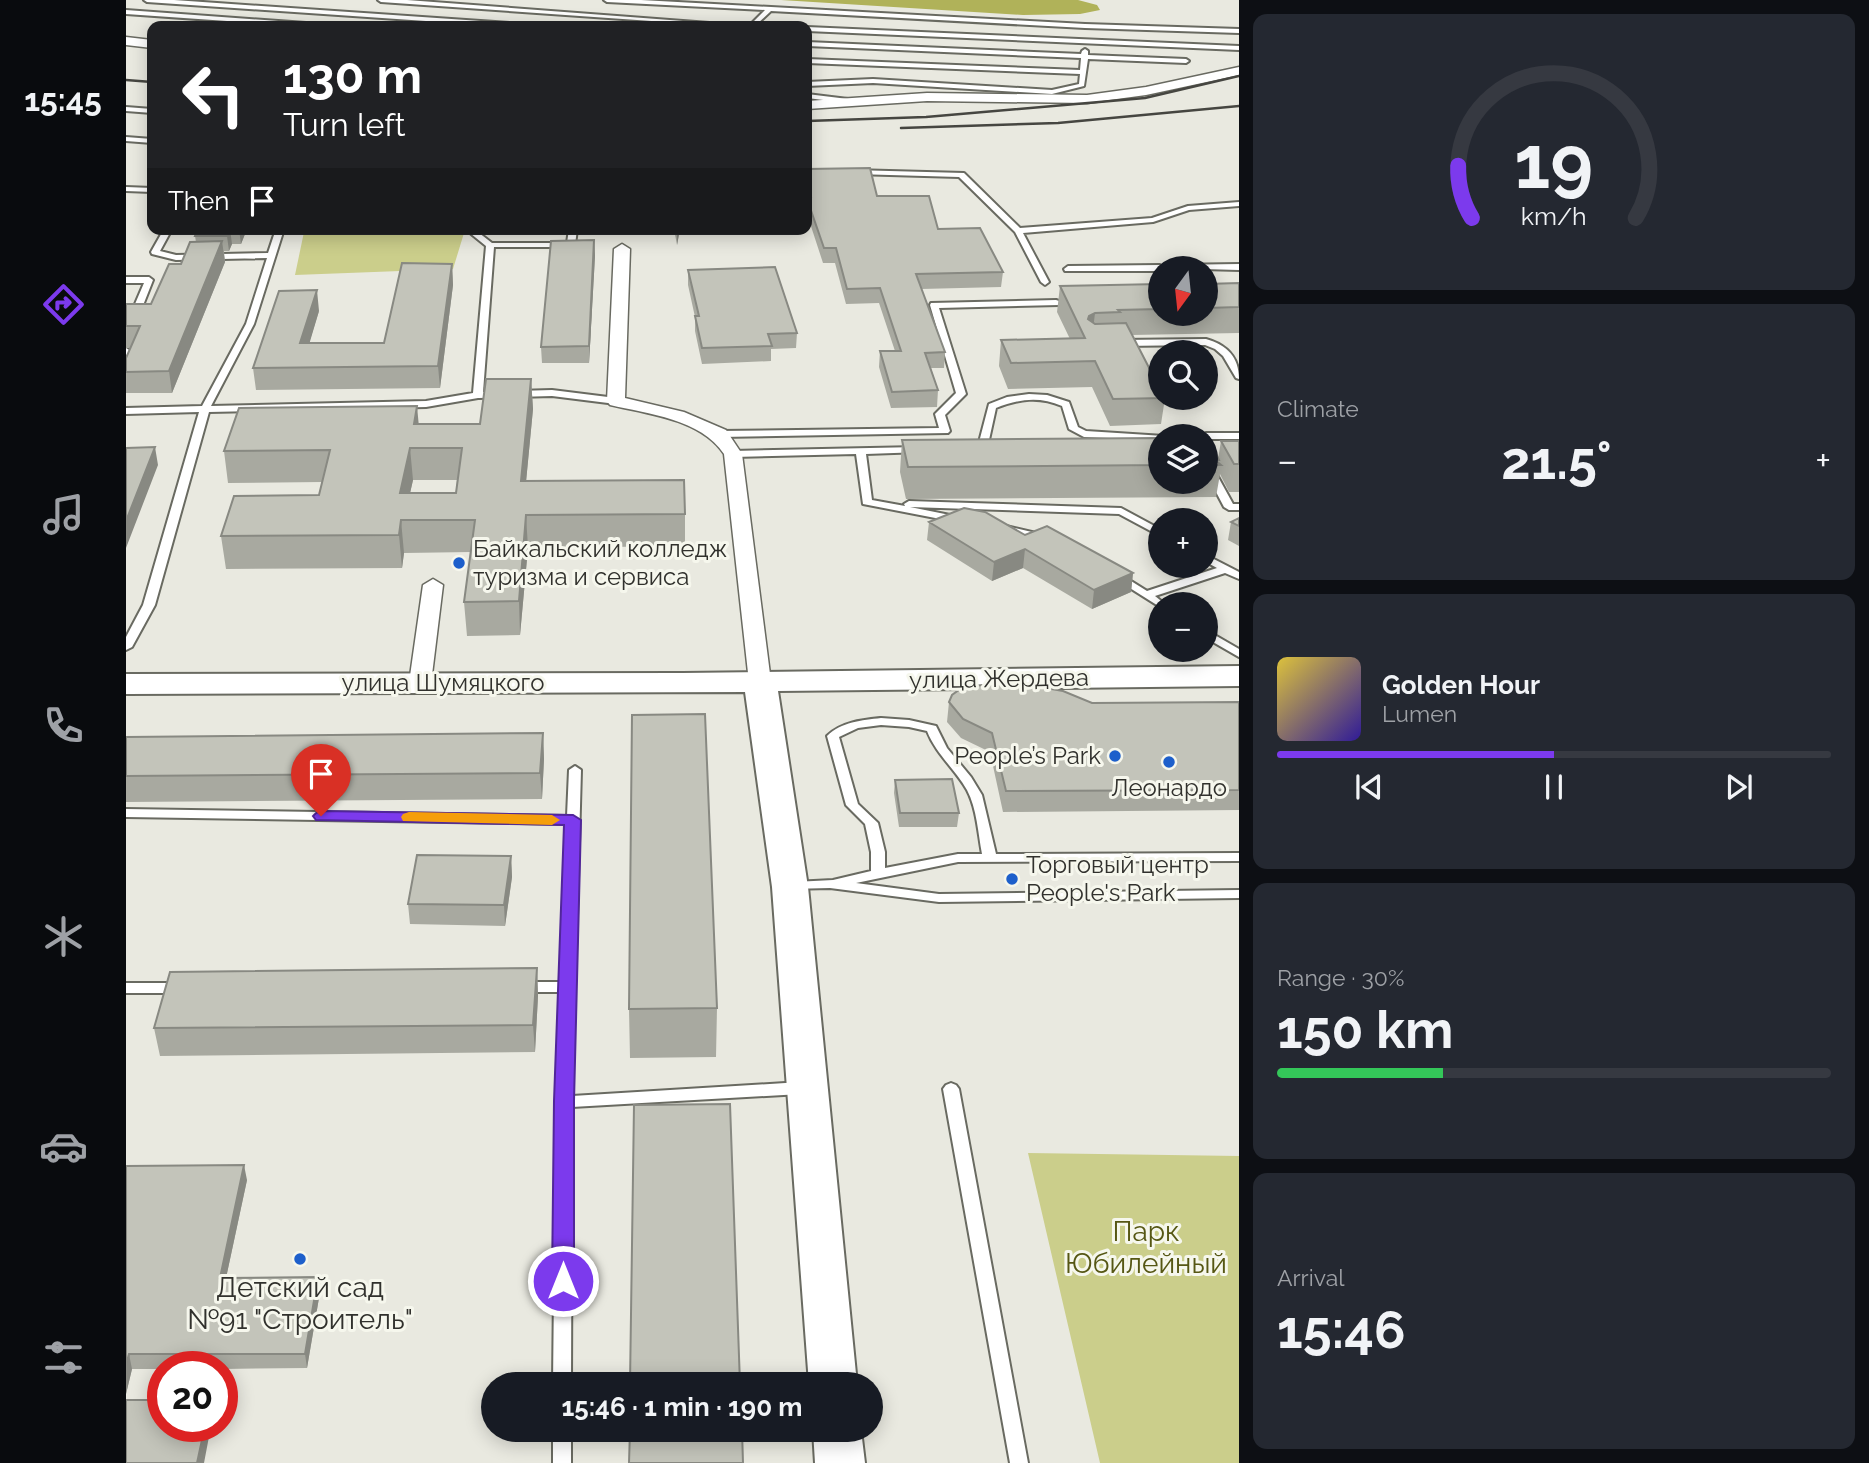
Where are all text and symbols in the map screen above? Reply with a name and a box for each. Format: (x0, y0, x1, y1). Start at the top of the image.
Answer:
text: 130 m (283, 47, 422, 104)
icon: left (168, 49, 259, 140)
text: 15:45 (24, 81, 102, 118)
text: Turn left (283, 106, 405, 143)
text: 19 (1515, 120, 1593, 205)
icon: arrive (243, 182, 281, 220)
text: Then (168, 186, 229, 216)
text: km/h (1521, 201, 1587, 231)
north arrow (1148, 256, 1218, 326)
map controls (1148, 256, 1218, 662)
icon: directions (39, 280, 88, 329)
button: search (1148, 340, 1218, 410)
text: Climate (1277, 395, 1359, 422)
button: layers (1148, 424, 1218, 494)
text: 21.5° (1501, 430, 1612, 491)
text: − (1277, 438, 1297, 483)
text: + (1815, 438, 1831, 483)
icon: music (39, 490, 88, 539)
button: + (1148, 508, 1218, 578)
place label: Байкальский колледж туризма и сервиса (473, 534, 728, 591)
marker: Байкальский колледж туризма и сервиса (451, 555, 467, 571)
button: − (1148, 592, 1218, 662)
street label: улица Жердева (909, 662, 1089, 695)
street label: улица Шумяцкого (341, 668, 545, 697)
text: Golden Hour (1382, 670, 1540, 700)
text: Lumen (1382, 700, 1457, 727)
icon: phone (39, 701, 88, 750)
place label: People’s Park (954, 741, 1101, 770)
pin (291, 744, 351, 816)
marker: People’s Park (1107, 748, 1123, 764)
marker: Леонардо (1161, 754, 1177, 770)
icon: arrive (302, 755, 340, 793)
icon: previous (1350, 768, 1388, 806)
icon: pause (1535, 768, 1573, 806)
icon: next (1720, 768, 1758, 806)
place label: Леонардо (1111, 773, 1227, 802)
place label: Торговый центр People's Park (1026, 850, 1209, 907)
marker: Торговый центр People's Park (1004, 871, 1020, 887)
icon: climate (39, 912, 88, 961)
text: Range · 30% (1277, 964, 1404, 991)
text: 150 km (1277, 999, 1453, 1060)
icon: car (39, 1122, 88, 1171)
park label: Парк Юбилейный (1065, 1215, 1227, 1280)
position arrow (526, 1244, 600, 1318)
marker: Детский сад №91 "Строитель" (292, 1251, 308, 1267)
text: Arrival (1277, 1264, 1344, 1291)
place label: Детский сад №91 "Строитель" (187, 1271, 413, 1336)
text: 15:46 (1277, 1299, 1406, 1360)
icon: filters (39, 1333, 88, 1382)
speed limit sign: 20 (147, 1351, 238, 1442)
text: 15:46 · 1 min · 190 m (561, 1392, 803, 1422)

